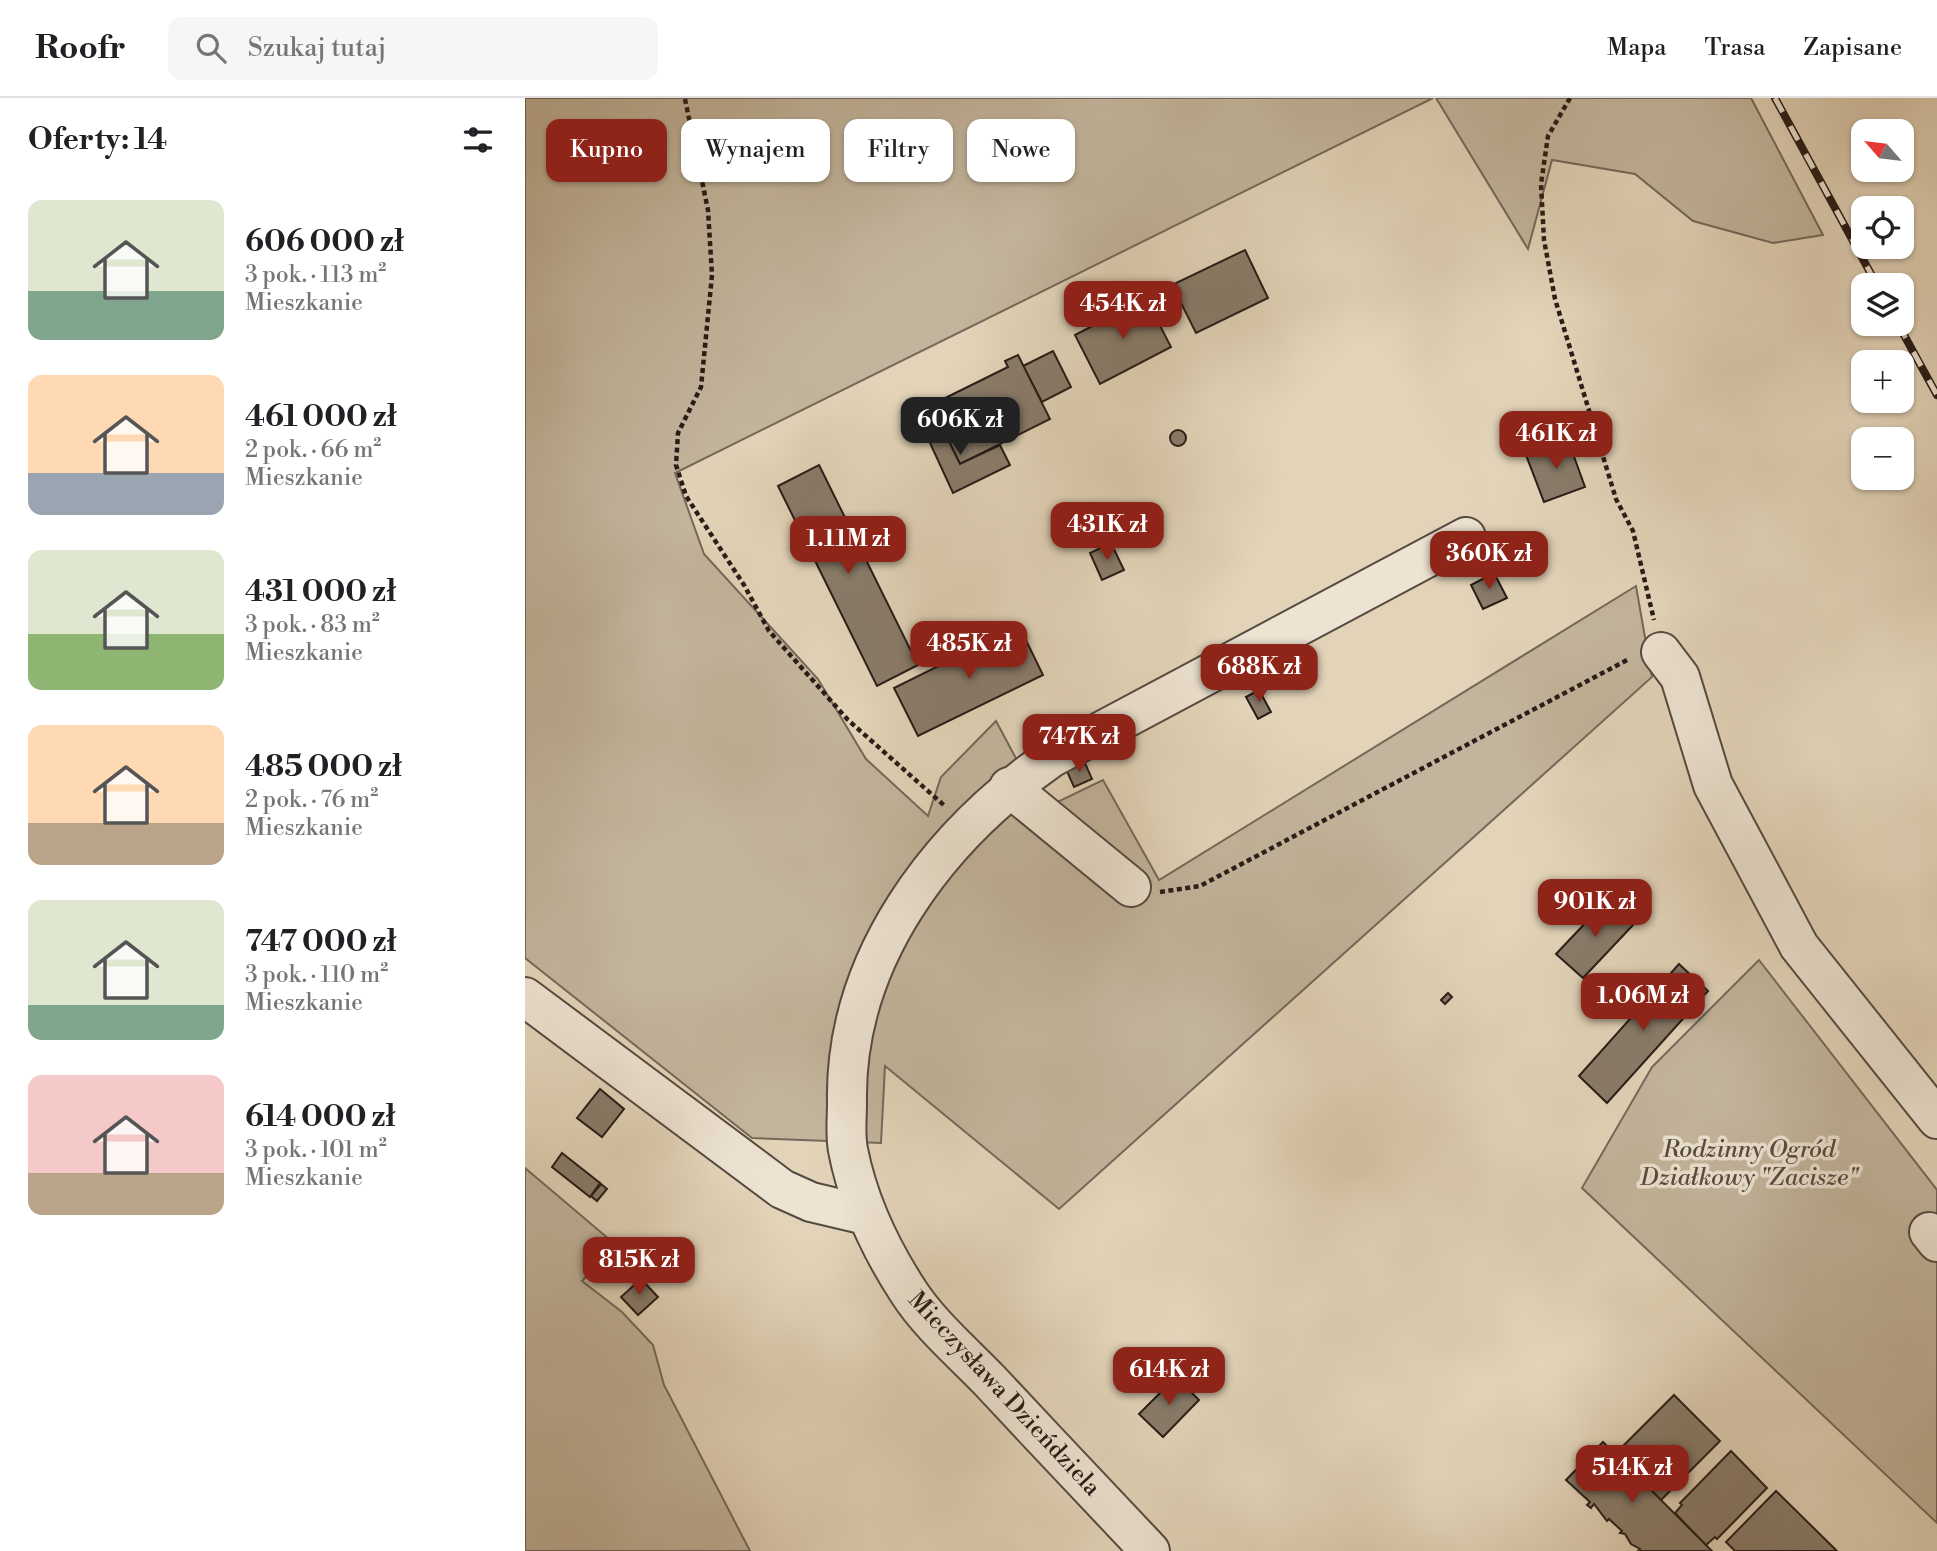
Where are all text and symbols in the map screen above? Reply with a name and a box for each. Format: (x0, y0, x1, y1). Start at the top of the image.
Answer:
search box (168, 17, 658, 80)
text: Roofr (35, 28, 126, 69)
icon: search (192, 29, 230, 67)
text: Szukaj tutaj (248, 32, 386, 64)
text: Mapa (1607, 33, 1666, 63)
text: Trasa (1704, 33, 1765, 63)
text: Zapisane (1803, 33, 1902, 63)
chip: Kupno (546, 119, 667, 182)
chip: Wynajem (681, 119, 830, 182)
chip: Filtry (844, 119, 953, 182)
chip: Nowe (967, 119, 1075, 182)
north arrow (1851, 119, 1915, 182)
map controls (1851, 119, 1914, 490)
text: Oferty: 14 (28, 121, 167, 159)
icon: filters (459, 121, 497, 159)
button: locate (1851, 196, 1914, 259)
text: 606 000 zł (245, 223, 404, 261)
icon: home (84, 228, 168, 312)
text: 3 pok. · 113 m² (245, 261, 386, 289)
button: layers (1851, 273, 1914, 336)
pin: 454K zł (1058, 282, 1188, 341)
text: Mieszkanie (245, 289, 363, 317)
text: 454K zł (1080, 290, 1166, 318)
button: + (1851, 350, 1914, 413)
text: 461 000 zł (245, 398, 397, 436)
pin: 606K zł (895, 398, 1025, 457)
icon: home (84, 403, 168, 487)
text: 606K zł (917, 406, 1003, 434)
pin: 461K zł (1491, 412, 1621, 471)
text: 461K zł (1515, 420, 1597, 448)
button: − (1851, 427, 1914, 490)
text: 2 pok. · 66 m² (245, 436, 381, 464)
text: Mieszkanie (245, 464, 363, 492)
pin: 431K zł (1042, 503, 1172, 562)
text: 431K zł (1067, 511, 1147, 539)
pin: 1.11M zł (776, 517, 920, 576)
text: 1.11M zł (806, 525, 890, 553)
pin: 360K zł (1424, 532, 1554, 591)
text: 360K zł (1446, 540, 1532, 568)
text: 431 000 zł (245, 573, 396, 611)
icon: home (84, 578, 168, 662)
text: 3 pok. · 83 m² (245, 611, 380, 639)
pin: 485K zł (904, 622, 1034, 681)
text: 485K zł (926, 630, 1012, 658)
text: Mieszkanie (245, 639, 363, 667)
pin: 688K zł (1194, 644, 1324, 704)
text: 688K zł (1217, 653, 1301, 681)
pin: 747K zł (1014, 714, 1144, 774)
text: 747K zł (1039, 723, 1119, 751)
text: 485 000 zł (245, 748, 402, 786)
icon: home (84, 753, 168, 837)
text: 2 pok. · 76 m² (245, 786, 378, 814)
text: Mieszkanie (245, 814, 363, 842)
pin: 901K zł (1530, 880, 1660, 939)
text: 901K zł (1554, 888, 1636, 916)
text: 747 000 zł (245, 923, 396, 961)
icon: home (84, 928, 168, 1012)
text: 3 pok. · 110 m² (245, 961, 388, 989)
pin: 1.06M zł (1571, 974, 1715, 1033)
text: 1.06M zł (1597, 982, 1689, 1010)
text: Mieszkanie (245, 989, 363, 1017)
text: 614 000 zł (245, 1098, 395, 1136)
icon: home (84, 1103, 168, 1187)
park label: Rodzinny Ogród Działkowy "Zacisze" (1639, 1135, 1860, 1193)
text: 3 pok. · 101 m² (245, 1136, 387, 1164)
text: Mieszkanie (245, 1164, 363, 1192)
pin: 815K zł (574, 1238, 704, 1297)
text: 815K zł (599, 1246, 679, 1274)
street label: Mieczysława Dzieńdziela (901, 1285, 1107, 1503)
pin: 614K zł (1104, 1348, 1234, 1407)
text: 614K zł (1129, 1356, 1209, 1384)
pin: 514K zł (1567, 1446, 1697, 1505)
text: 514K zł (1592, 1454, 1672, 1482)

